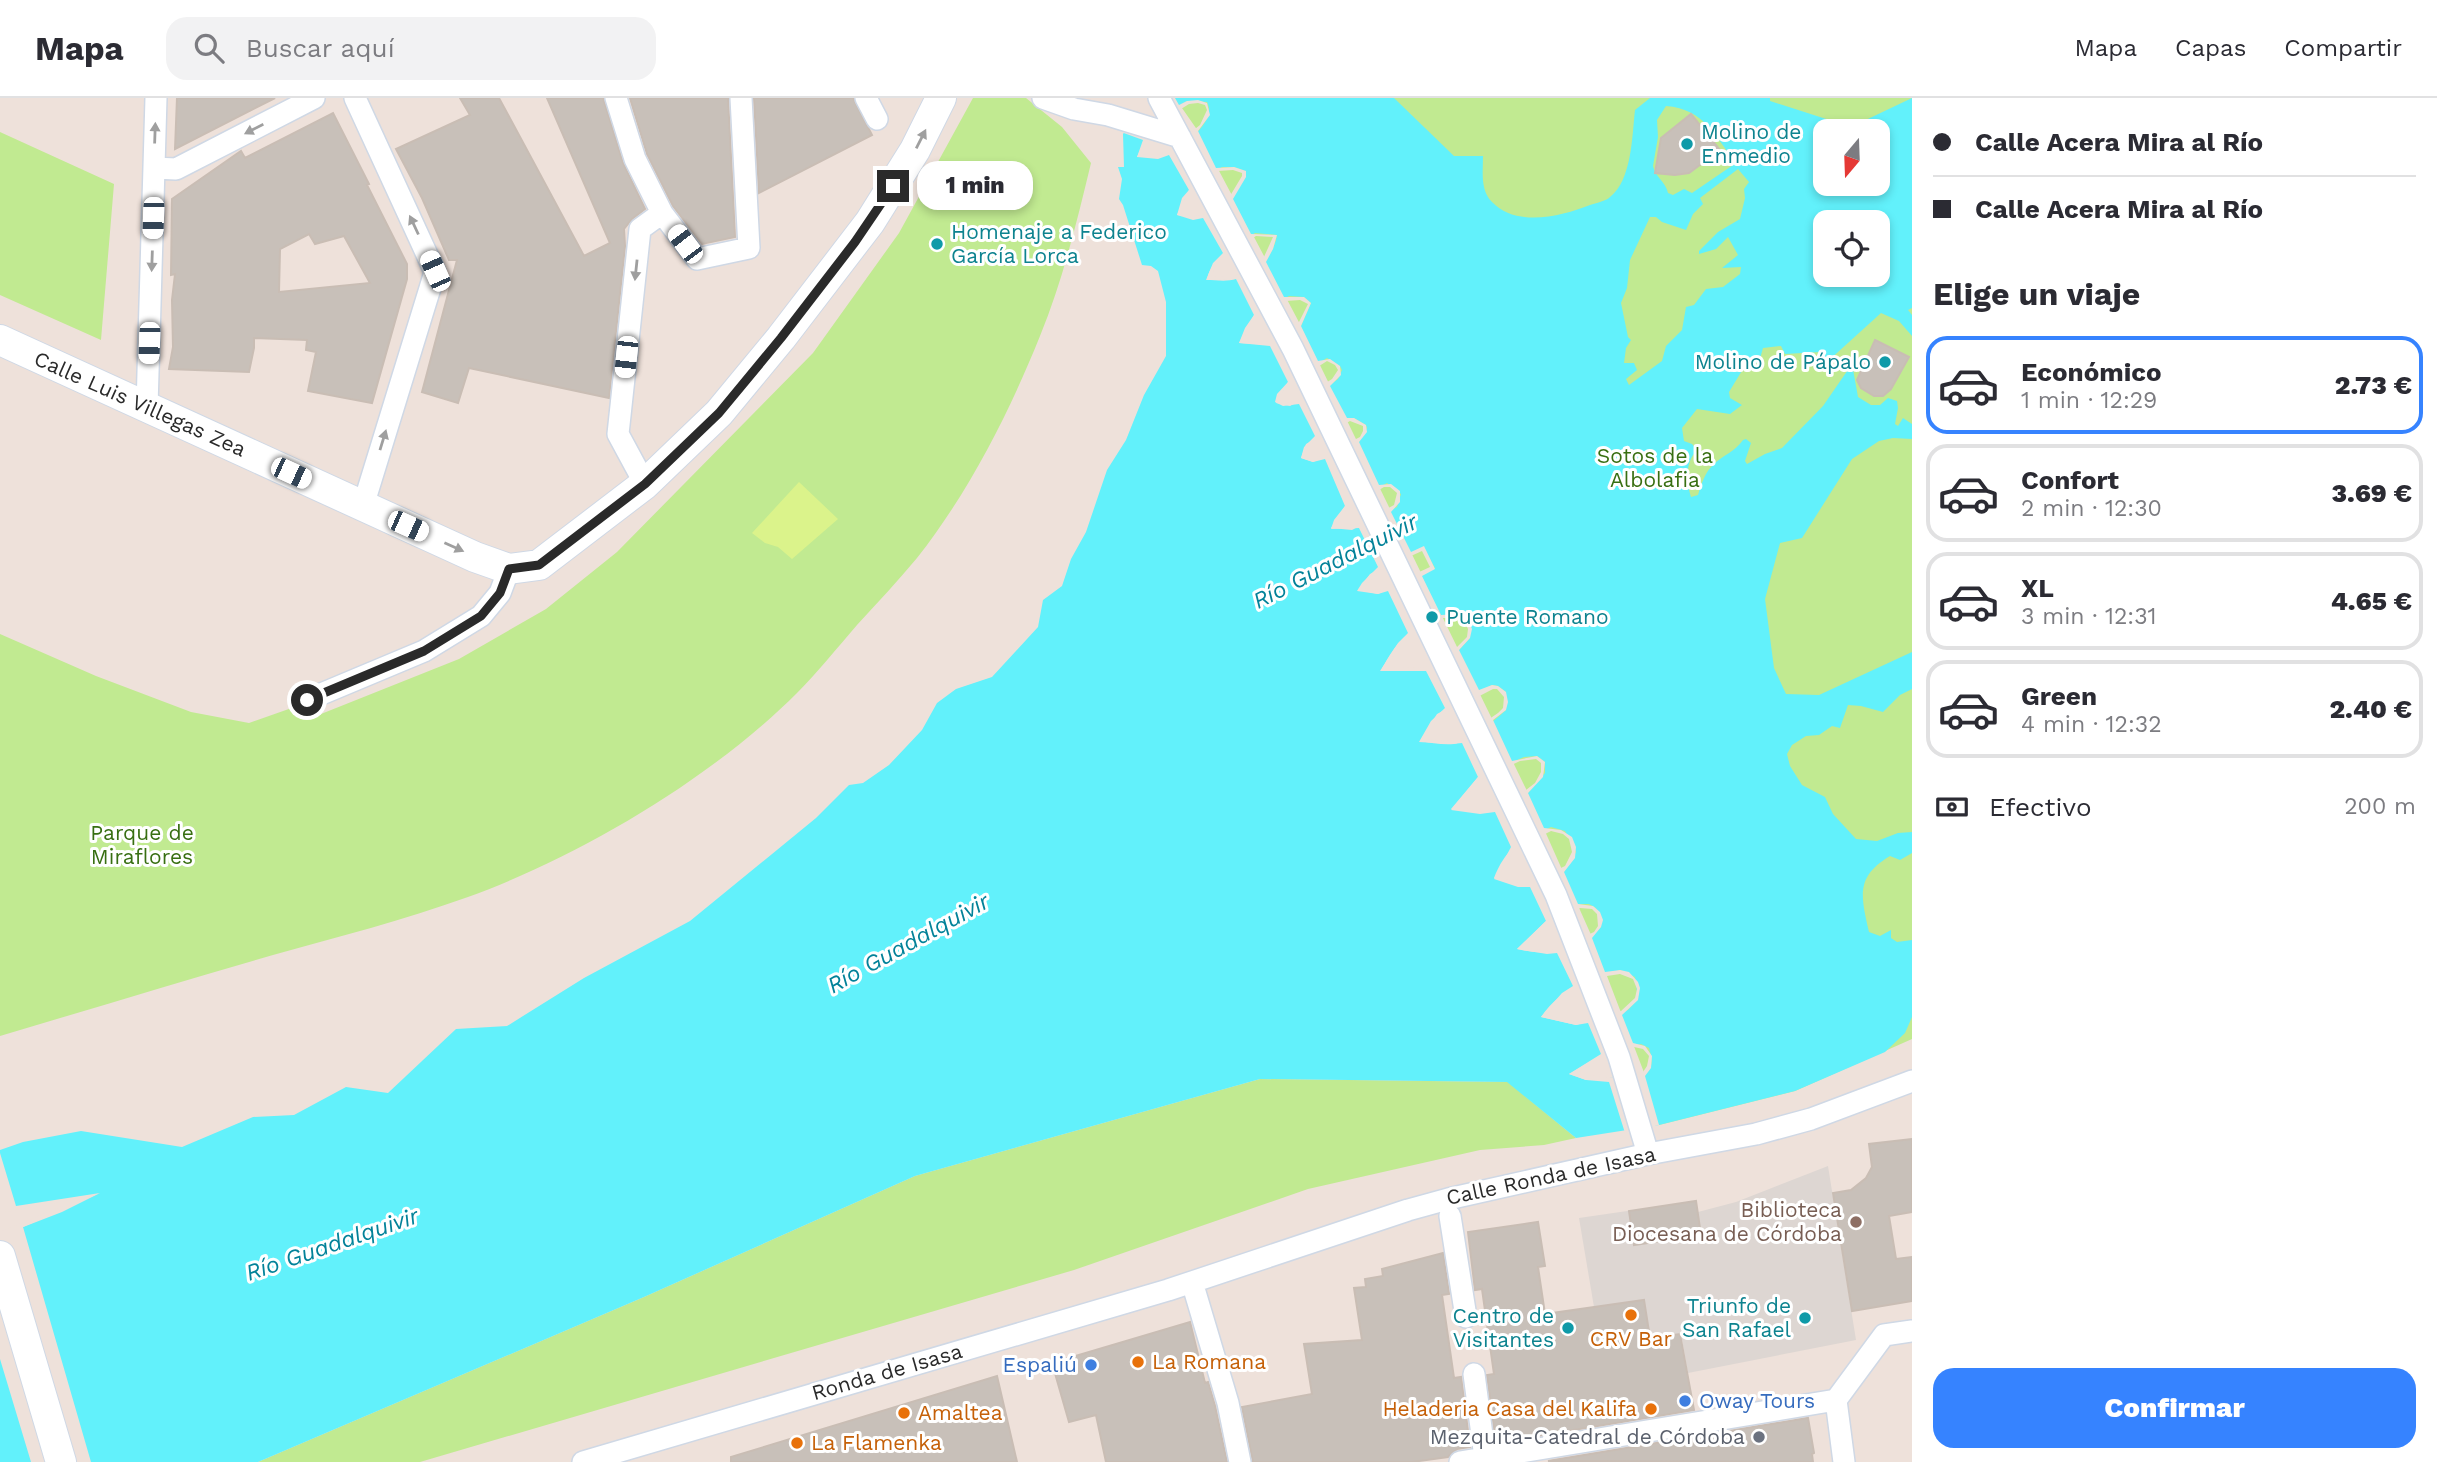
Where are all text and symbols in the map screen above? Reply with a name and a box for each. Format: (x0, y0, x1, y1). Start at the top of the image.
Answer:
search box (166, 17, 656, 80)
text: Mapa (35, 29, 124, 68)
icon: search (190, 29, 228, 67)
text: Buscar aquí (246, 33, 395, 63)
text: Mapa (2074, 34, 2137, 62)
text: Capas (2175, 34, 2246, 62)
text: Compartir (2284, 34, 2402, 62)
place label: Molino de Enmedio (1701, 119, 1801, 168)
north arrow (1813, 119, 1890, 196)
map controls (1813, 119, 1890, 287)
one-way arrow (150, 122, 161, 144)
one-way arrow (244, 124, 264, 135)
text: Calle Acera Mira al Río (1975, 127, 2263, 157)
one-way arrow (914, 128, 926, 148)
marker: Molino de Enmedio (1679, 136, 1695, 152)
callout: 1 min (917, 162, 1033, 210)
route end (877, 170, 909, 202)
text: 1 min (945, 172, 1005, 199)
text: Calle Acera Mira al Río (1975, 194, 2263, 224)
car (142, 197, 165, 239)
button: locate (1813, 210, 1890, 287)
one-way arrow (408, 215, 419, 236)
place label: Homenaje a Federico García Lorca (951, 219, 1167, 268)
car (664, 221, 707, 267)
marker: Homenaje a Federico García Lorca (929, 236, 945, 252)
car (417, 248, 454, 294)
one-way arrow (146, 250, 157, 272)
one-way arrow (630, 259, 641, 281)
text: Elige un viaje (1933, 275, 2140, 313)
car (138, 322, 161, 364)
car (614, 335, 639, 379)
street label: Calle Luis Villegas Zea (31, 346, 250, 462)
place label: Molino de Pápalo (1695, 349, 1871, 374)
marker: Molino de Pápalo (1877, 354, 1893, 370)
icon: car (1937, 354, 2000, 417)
text: Económico (2021, 357, 2162, 387)
text: 2.73 € (2335, 370, 2412, 400)
text: 1 min · 12:29 (2021, 387, 2157, 414)
one-way arrow (378, 430, 388, 451)
park label: Sotos de la Albolafia (1597, 443, 1713, 492)
car (268, 455, 315, 491)
icon: car (1937, 462, 2000, 525)
text: Confort (2021, 465, 2119, 495)
text: 3.69 € (2331, 478, 2412, 508)
text: 2 min · 12:30 (2021, 495, 2162, 522)
car (385, 508, 432, 544)
water label: Río Guadalquivir (1248, 508, 1423, 615)
one-way arrow (444, 542, 465, 553)
icon: car (1937, 570, 2000, 633)
text: XL (2021, 573, 2054, 603)
text: 4.65 € (2331, 586, 2412, 616)
text: 3 min · 12:31 (2021, 603, 2157, 630)
place label: Puente Romano (1446, 604, 1609, 629)
marker: Puente Romano (1424, 609, 1440, 625)
icon: car (1937, 678, 2000, 741)
text: Green (2021, 681, 2097, 711)
route start (291, 684, 323, 716)
text: 2.40 € (2329, 694, 2412, 724)
text: 4 min · 12:32 (2021, 711, 2162, 738)
icon: cash (1933, 788, 1971, 826)
text: Efectivo (1989, 792, 2092, 822)
text: 200 m (2344, 793, 2416, 820)
park label: Parque de Miraflores (90, 820, 194, 869)
water label: Río Guadalquivir (822, 887, 995, 999)
street label: Calle Ronda de Isasa (1444, 1141, 1658, 1210)
place label: Biblioteca Diocesana de Córdoba (1612, 1197, 1842, 1246)
water label: Río Guadalquivir (242, 1202, 423, 1287)
marker: Biblioteca Diocesana de Córdoba (1848, 1214, 1864, 1230)
place label: Triunfo de San Rafael (1682, 1293, 1792, 1342)
place label: Centro de Visitantes (1453, 1303, 1554, 1352)
marker: CRV Bar (1623, 1307, 1639, 1323)
marker: Triunfo de San Rafael (1797, 1310, 1813, 1326)
marker: Centro de Visitantes (1560, 1320, 1576, 1336)
place label: CRV Bar (1590, 1326, 1673, 1351)
street label: Ronda de Isasa (809, 1338, 965, 1405)
place label: La Romana (1152, 1349, 1266, 1374)
place label: Espaliú (1003, 1352, 1077, 1377)
marker: La Romana (1130, 1354, 1146, 1370)
marker: Espaliú (1083, 1357, 1099, 1373)
button: Confirmar (1933, 1368, 2416, 1448)
place label: Oway Tours (1699, 1388, 1815, 1413)
marker: Oway Tours (1677, 1393, 1693, 1409)
place label: Heladeria Casa del Kalifa (1382, 1396, 1637, 1421)
place label: Amaltea (918, 1400, 1003, 1425)
marker: Heladeria Casa del Kalifa (1643, 1401, 1659, 1417)
marker: Amaltea (896, 1405, 912, 1421)
place label: Mezquita-Catedral de Córdoba (1430, 1424, 1745, 1449)
marker: Mezquita-Catedral de Córdoba (1751, 1429, 1767, 1445)
place label: La Flamenka (811, 1430, 942, 1455)
marker: La Flamenka (789, 1435, 805, 1451)

